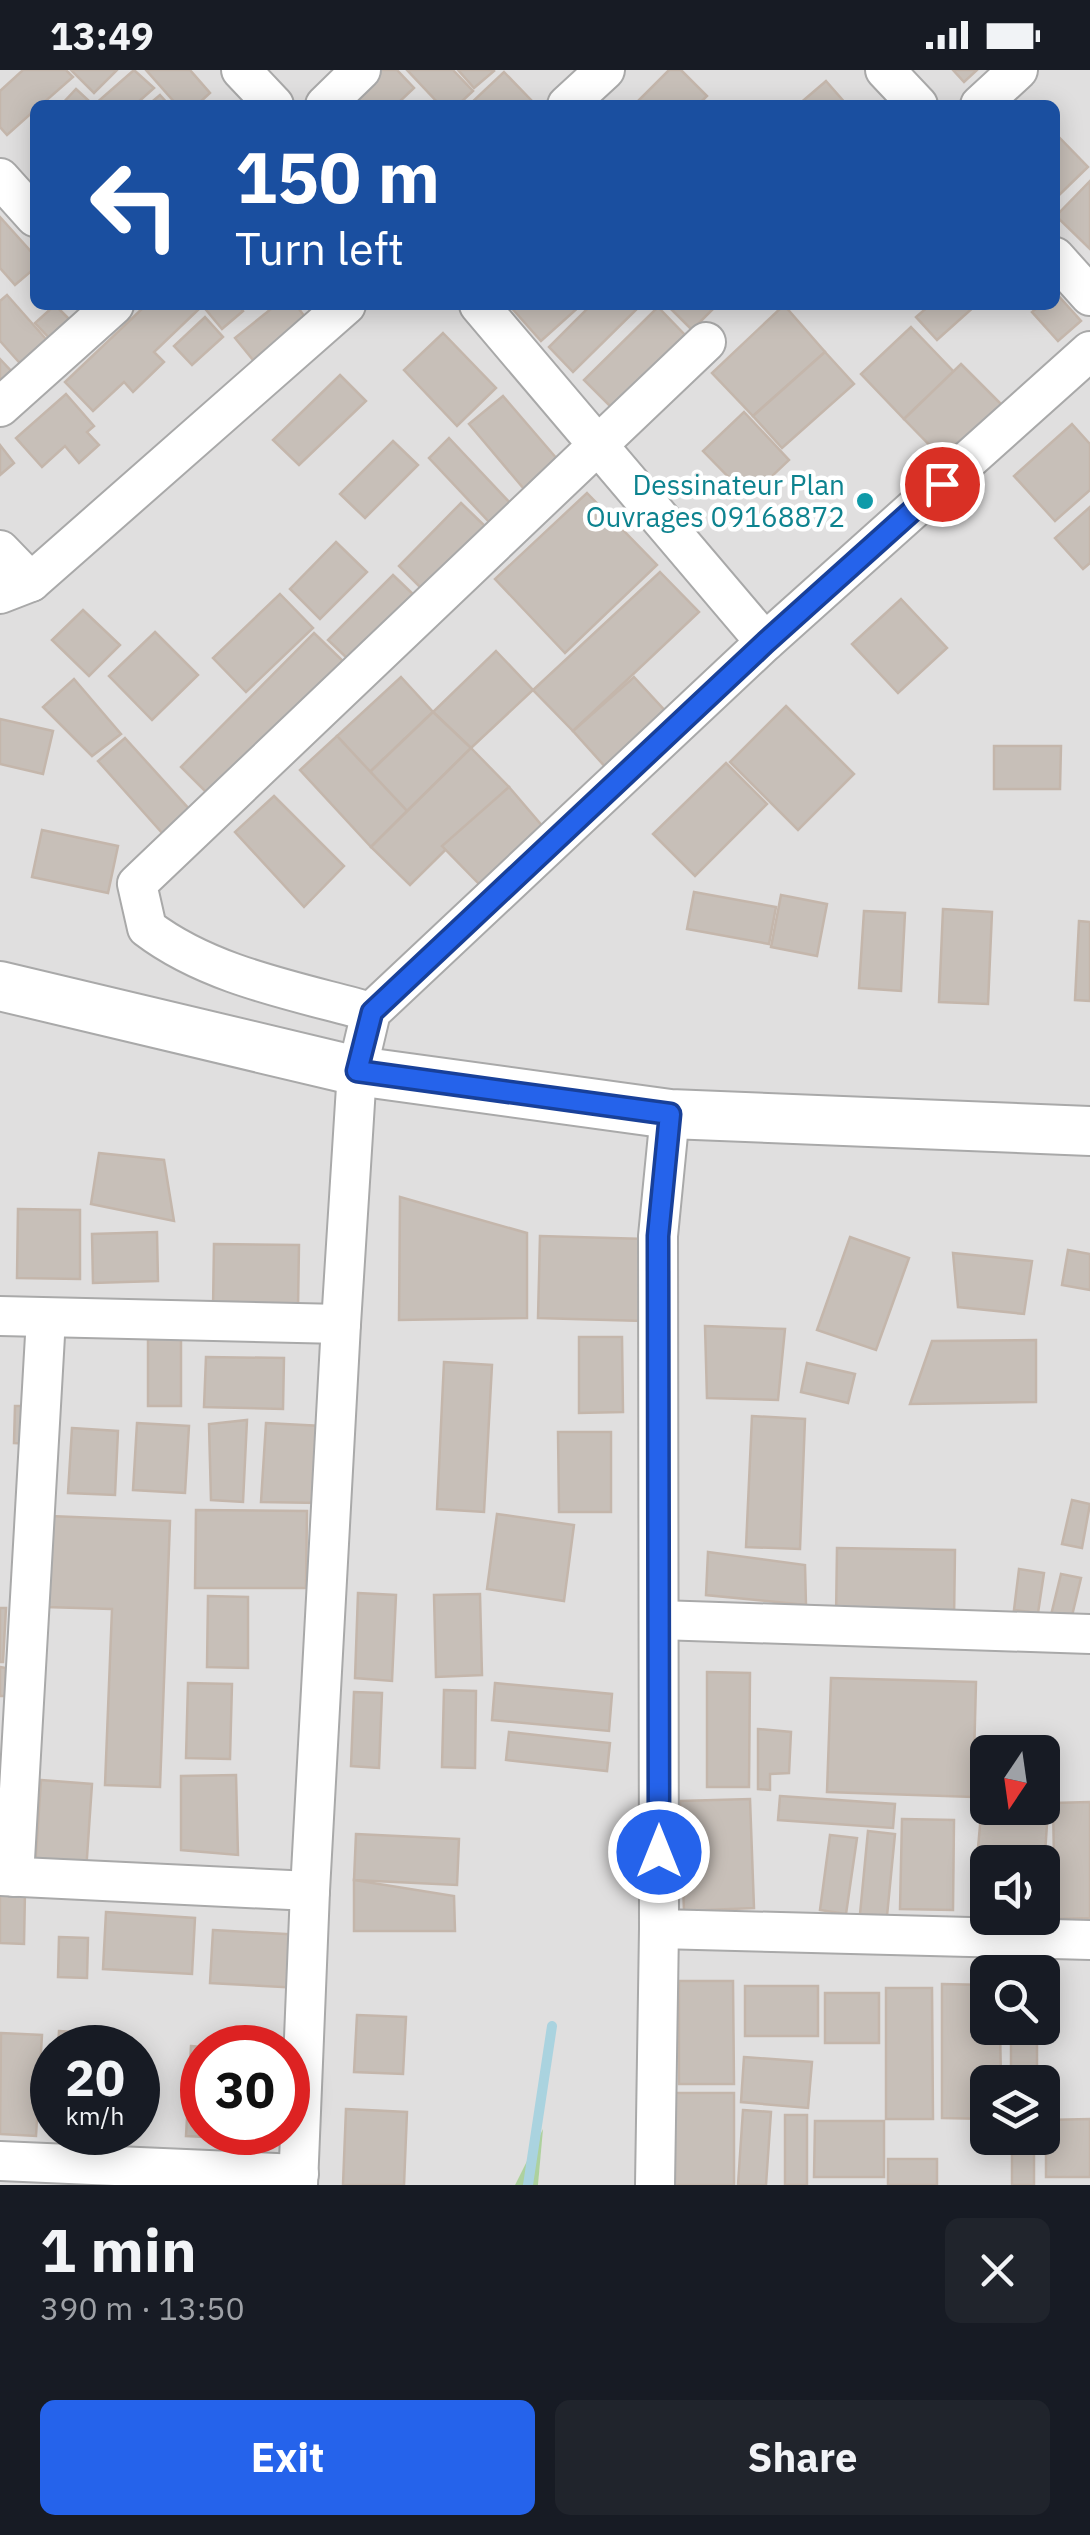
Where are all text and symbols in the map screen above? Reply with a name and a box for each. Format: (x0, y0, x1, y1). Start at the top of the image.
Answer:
text: 13:49 (50, 11, 154, 60)
text: 150 m (235, 131, 440, 222)
icon: left (70, 140, 200, 270)
text: Turn left (235, 219, 404, 277)
pin (900, 442, 985, 527)
icon: arrive (915, 457, 970, 512)
place label: Dessinateur Plan Ouvrages 09168872 (586, 466, 845, 535)
marker: Dessinateur Plan Ouvrages 09168872 (854, 490, 876, 512)
north arrow (970, 1735, 1060, 1825)
map controls (970, 1735, 1060, 2155)
position arrow (607, 1800, 711, 1904)
button: sound (970, 1845, 1060, 1935)
button: search (970, 1955, 1060, 2045)
speed limit sign: 30 (180, 2025, 310, 2155)
text: 20 (65, 2045, 125, 2110)
button: layers (970, 2065, 1060, 2155)
text: km/h (66, 2099, 124, 2132)
text: 1 min (40, 2210, 197, 2289)
button: close (945, 2218, 1050, 2323)
text: 390 m · 13:50 (40, 2287, 245, 2329)
button: Exit (40, 2400, 535, 2515)
button: Share (555, 2400, 1050, 2515)

